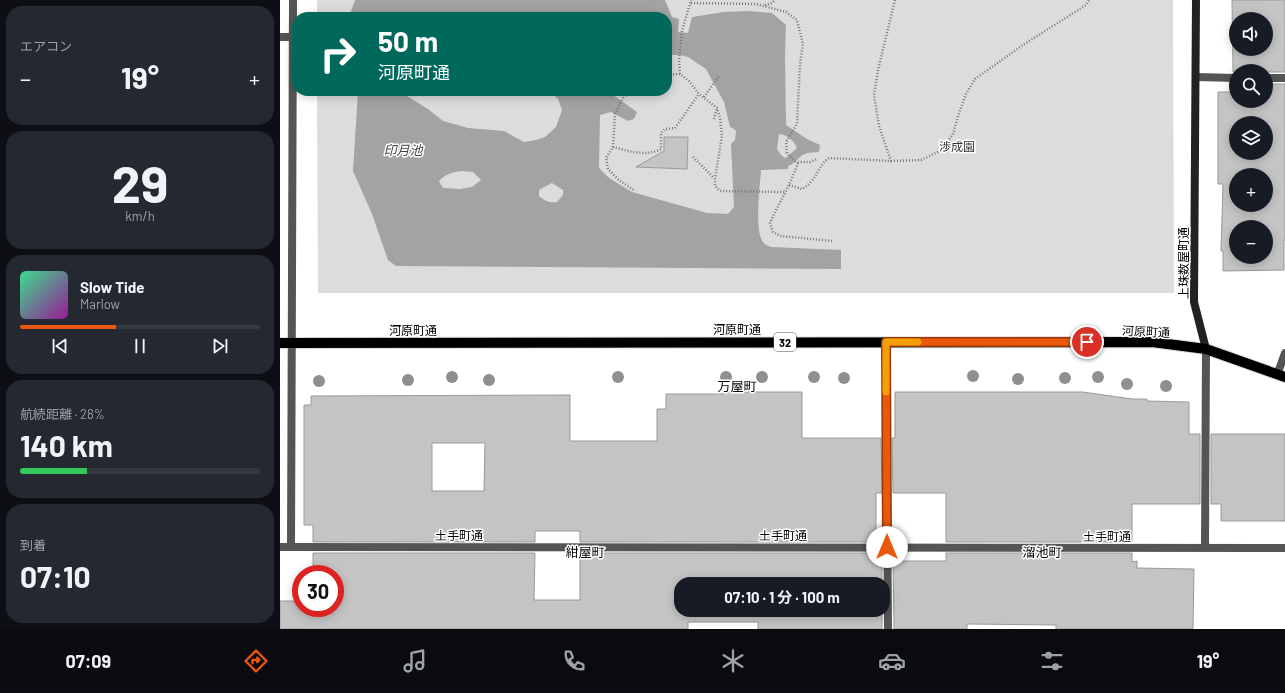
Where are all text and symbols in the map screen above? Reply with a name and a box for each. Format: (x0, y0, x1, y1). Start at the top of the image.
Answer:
map controls (1229, 12, 1273, 264)
button: sound (1229, 12, 1273, 56)
text: 50 m (378, 24, 438, 58)
icon: right (312, 28, 364, 80)
text: エアコン (20, 38, 72, 54)
text: 19° (121, 59, 159, 95)
text: 河原町通 (378, 61, 450, 83)
button: search (1229, 64, 1273, 108)
text: − (20, 65, 31, 91)
text: + (249, 65, 260, 91)
button: layers (1229, 116, 1273, 160)
park label: 渉成園 (939, 139, 975, 153)
water label: 印月池 (383, 142, 424, 158)
text: 29 (112, 151, 168, 213)
button: + (1229, 168, 1273, 212)
text: km/h (125, 208, 155, 224)
button: − (1229, 220, 1273, 264)
street label: 上珠数屋町通 (1176, 227, 1190, 299)
text: Slow Tide (80, 278, 144, 296)
text: Marlow (80, 296, 120, 312)
street label: 河原町通 (713, 322, 761, 336)
street label: 河原町通 (389, 323, 437, 337)
street label: 河原町通 (1122, 323, 1170, 339)
pin (1070, 325, 1104, 359)
icon: arrive (1076, 331, 1098, 353)
road number: 32 (774, 333, 796, 351)
icon: previous (49, 335, 71, 357)
icon: pause (129, 335, 151, 357)
icon: next (209, 335, 231, 357)
district label: 万屋町 (717, 378, 757, 394)
text: 航続距離 · 28% (20, 406, 105, 422)
text: 140 km (20, 427, 113, 463)
position arrow (866, 526, 908, 568)
street label: 土手町通 (435, 528, 483, 542)
street label: 土手町通 (759, 528, 807, 542)
street label: 土手町通 (1083, 529, 1131, 543)
text: 到着 (20, 537, 46, 553)
district label: 紺屋町 (565, 544, 605, 560)
district label: 溜池町 (1022, 544, 1062, 560)
text: 07:10 (20, 558, 91, 594)
speed limit sign: 30 (292, 565, 344, 617)
text: 07:10 · 1 分 · 100 m (724, 588, 840, 606)
icon: directions (242, 647, 270, 675)
icon: music (401, 647, 429, 675)
icon: phone (560, 647, 588, 675)
icon: climate (719, 647, 747, 675)
icon: car (878, 647, 906, 675)
icon: filters (1038, 647, 1066, 675)
text: 07:09 (66, 650, 111, 672)
text: 19° (1197, 650, 1219, 672)

